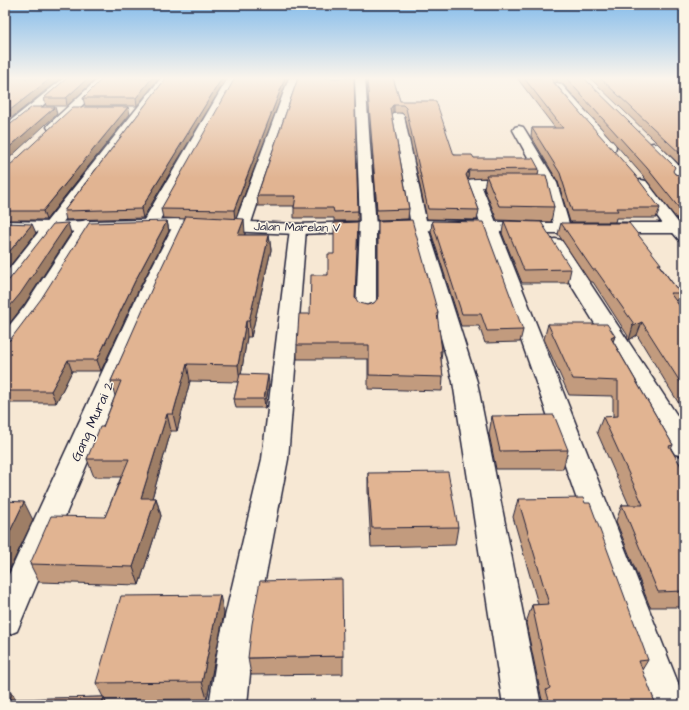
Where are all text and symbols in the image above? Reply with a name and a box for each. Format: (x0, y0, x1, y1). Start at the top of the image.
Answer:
street label: Jalan Marelan V (253, 218, 341, 237)
street label: Gang Murai 2 (66, 378, 120, 465)

